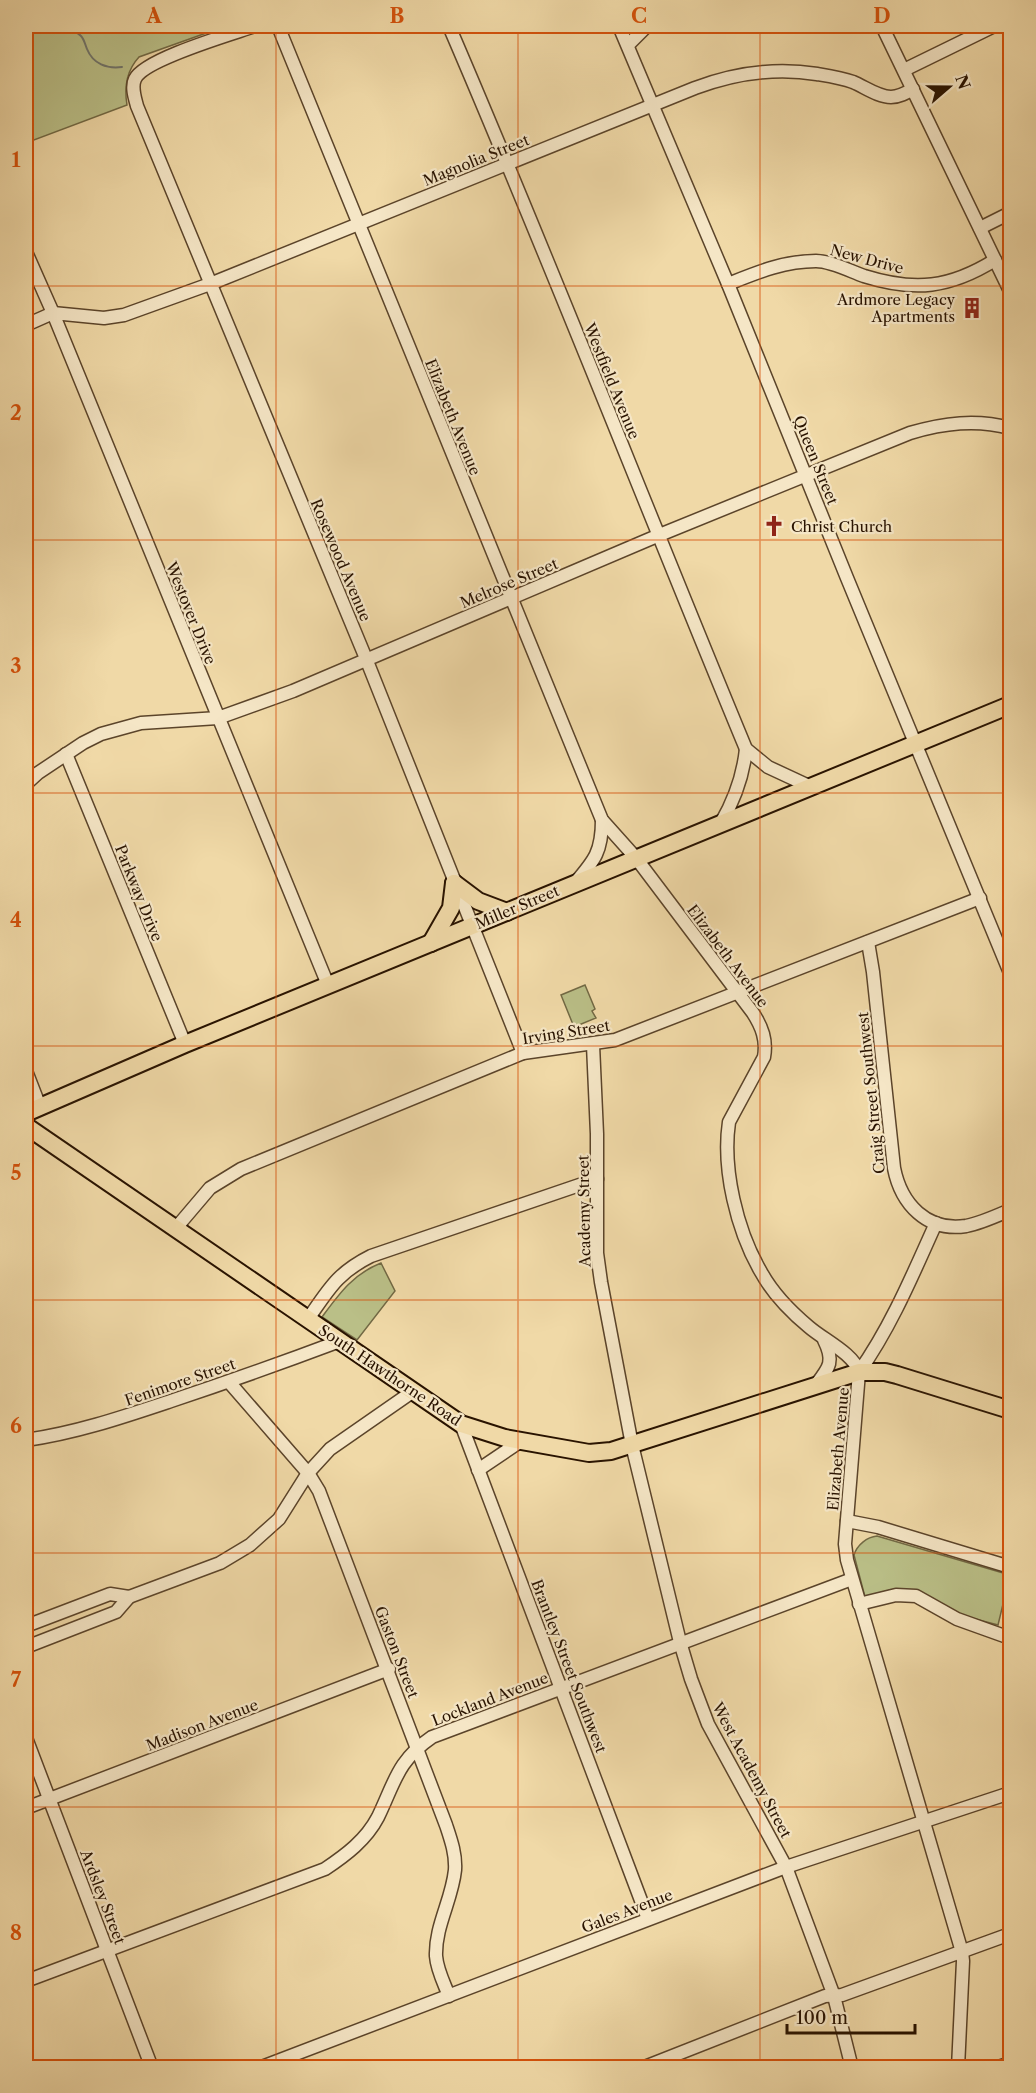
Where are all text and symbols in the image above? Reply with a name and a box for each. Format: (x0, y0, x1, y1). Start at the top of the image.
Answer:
text: A (145, 4, 162, 28)
text: B (390, 4, 405, 28)
text: C (631, 4, 647, 28)
text: D (873, 4, 891, 28)
north arrow (919, 57, 979, 117)
text: N (951, 72, 975, 92)
street label: Magnolia Street (420, 130, 532, 190)
text: 1 (12, 148, 21, 172)
street label: New Drive (828, 240, 906, 278)
place label: Ardmore Legacy Apartments (836, 290, 956, 326)
building icon: Ardmore Legacy Apartments (960, 296, 984, 320)
street label: Westfield Avenue (580, 319, 644, 442)
street label: Elizabeth Avenue (421, 356, 485, 478)
text: 2 (10, 401, 22, 425)
street label: Queen Street (790, 413, 843, 508)
street label: Rosewood Avenue (307, 496, 375, 624)
church icon: Christ Church (762, 514, 786, 538)
place label: Christ Church (791, 517, 893, 536)
street label: Melrose Street (457, 554, 561, 612)
street label: Westover Drive (161, 558, 220, 667)
text: 3 (10, 654, 22, 678)
street label: Parkway Drive (111, 842, 167, 944)
street label: Miller Street (472, 880, 563, 933)
street label: Elizabeth Avenue (683, 901, 773, 1011)
text: 4 (10, 908, 22, 932)
street label: Craig Street Southwest (853, 1010, 889, 1175)
street label: Irving Street (521, 1016, 612, 1048)
street label: Academy Street (574, 1154, 594, 1268)
text: 5 (10, 1161, 22, 1185)
street label: South Hawthorne Road (315, 1320, 465, 1430)
street label: Fenimore Street (122, 1354, 238, 1410)
street label: Elizabeth Avenue (823, 1386, 853, 1512)
text: 6 (10, 1414, 22, 1438)
street label: Brantley Street Southwest (527, 1577, 611, 1756)
street label: Gaston Street (371, 1603, 423, 1701)
text: 7 (11, 1668, 22, 1692)
street label: Lockland Avenue (429, 1668, 551, 1730)
street label: Madison Avenue (143, 1695, 261, 1755)
street label: West Academy Street (708, 1698, 796, 1842)
street label: Ardsley Street (76, 1846, 130, 1948)
street label: Gales Avenue (579, 1885, 675, 1937)
text: 8 (10, 1921, 22, 1945)
scale bar (787, 1997, 914, 2035)
text: 100 m (796, 2007, 848, 2029)

